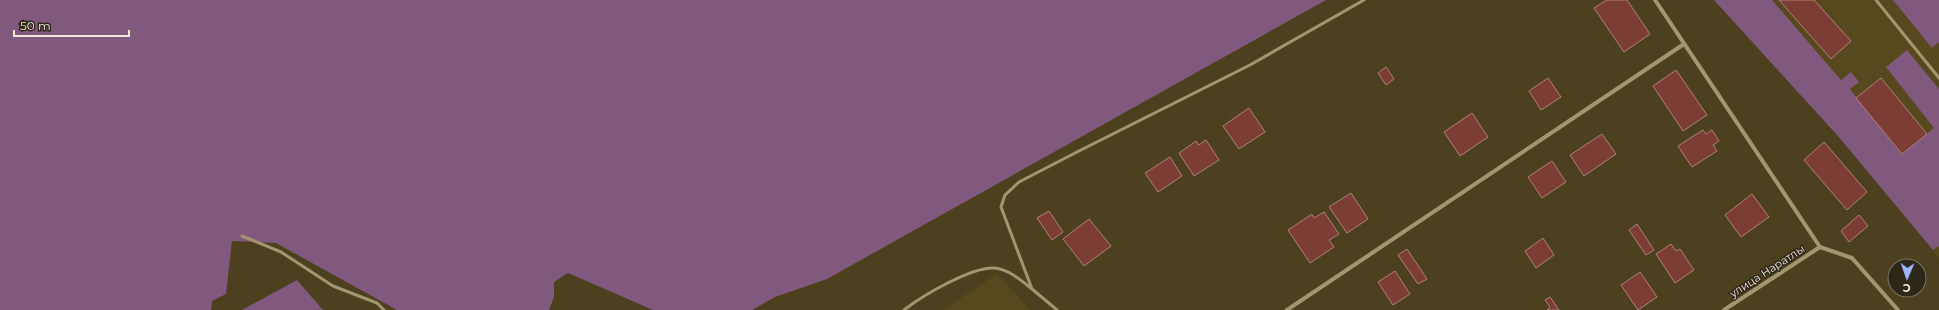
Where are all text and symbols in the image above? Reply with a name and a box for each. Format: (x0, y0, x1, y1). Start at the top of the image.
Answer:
scale bar (14, 12, 129, 38)
text: 50 m (20, 18, 51, 33)
street label: улица Наратлы (1726, 241, 1807, 301)
north arrow (1887, 258, 1927, 298)
text: С (1902, 281, 1911, 295)

